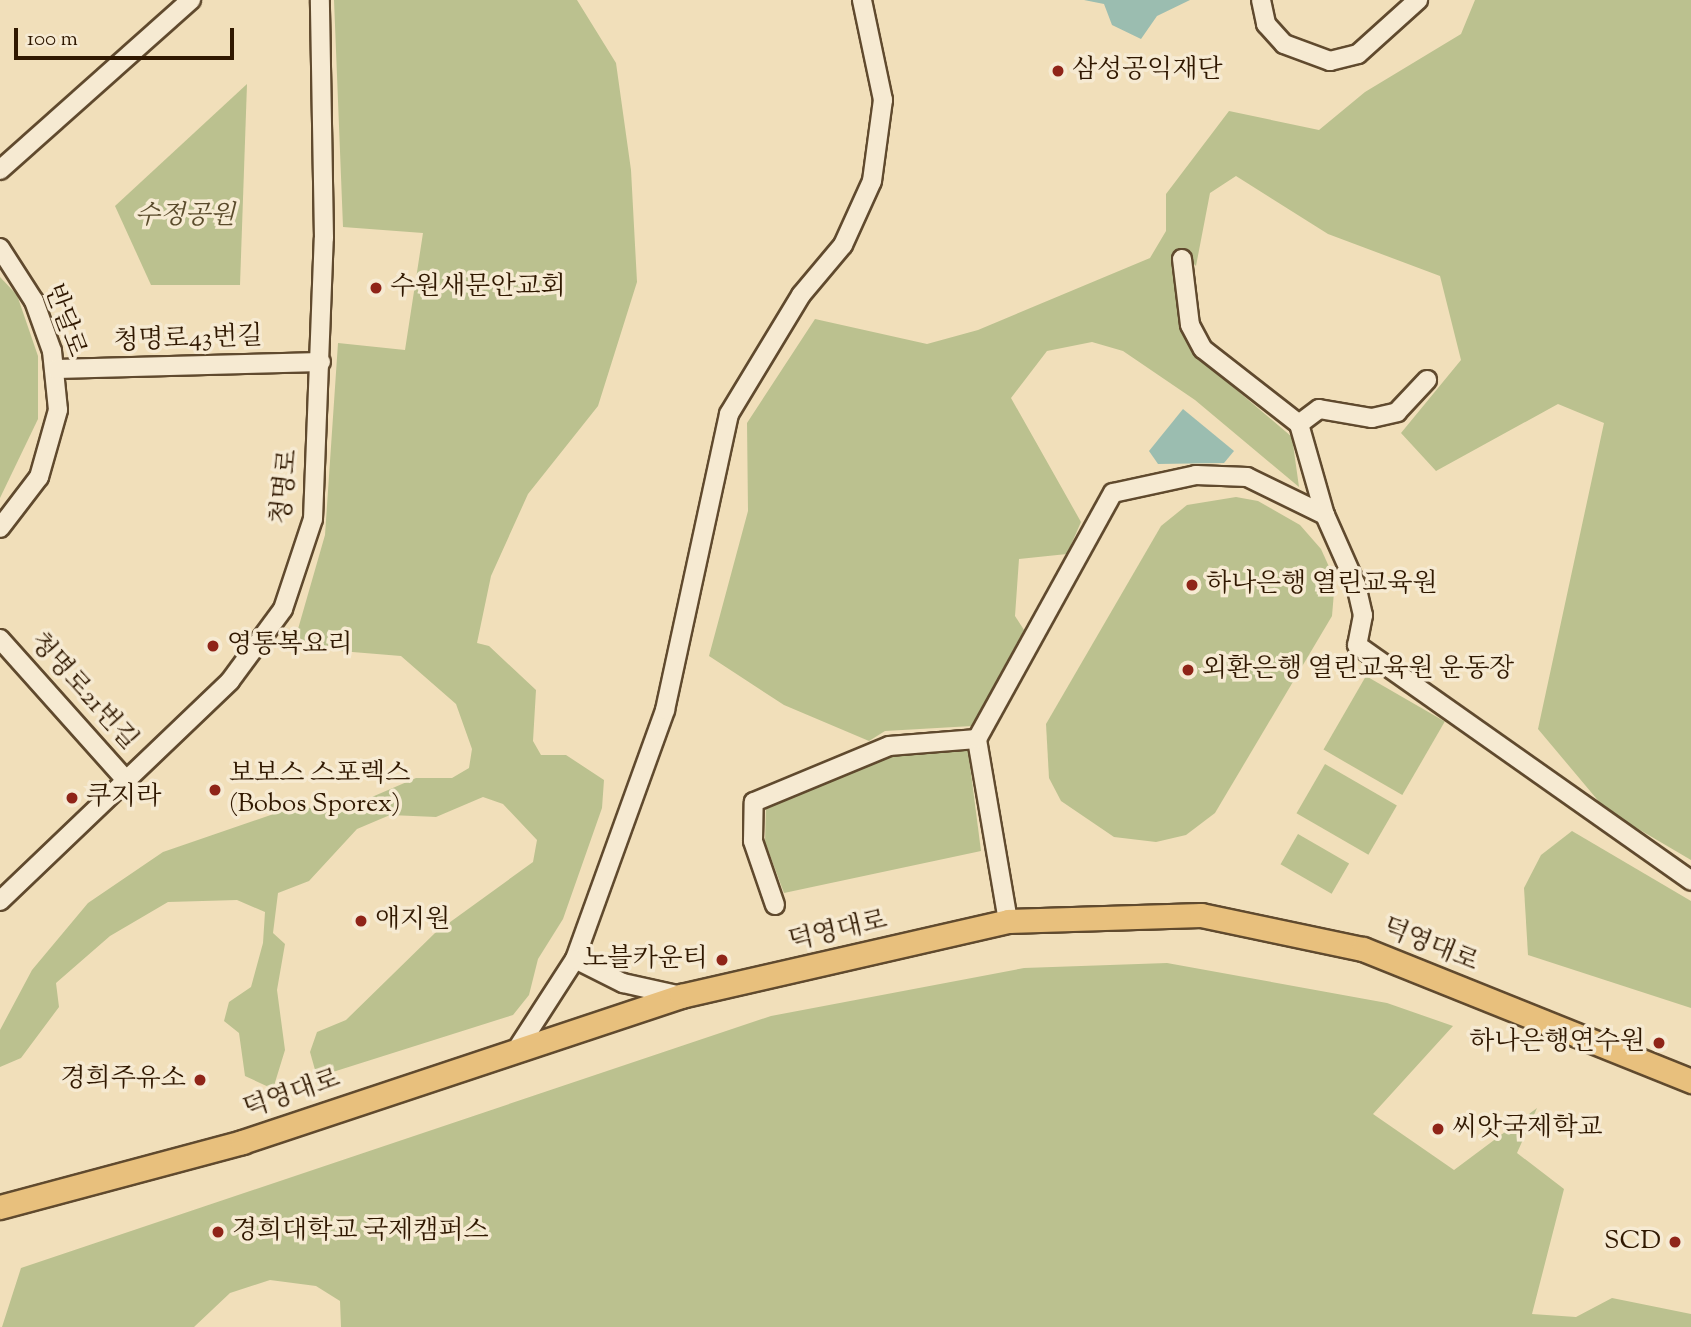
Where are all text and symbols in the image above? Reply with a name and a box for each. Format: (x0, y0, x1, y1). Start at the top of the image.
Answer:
scale bar (18, 14, 238, 58)
text: 100 m (27, 25, 78, 55)
place label: 삼성공익재단 (1072, 55, 1223, 87)
marker: 삼성공익재단 (1050, 63, 1066, 79)
park label: 수정공원 (135, 201, 235, 233)
place label: 수원새문안교회 (390, 272, 566, 304)
street label: 반달로 (36, 280, 92, 362)
marker: 수원새문안교회 (368, 280, 384, 296)
street label: 청명로43번길 (113, 322, 263, 358)
street label: 청명로 (267, 448, 305, 526)
place label: 하나은행 열린교육원 (1206, 569, 1438, 601)
marker: 하나은행 열린교육원 (1184, 577, 1200, 593)
street label: 청명로21번길 (22, 627, 144, 757)
place label: 영통복요리 (227, 630, 353, 662)
marker: 영통복요리 (205, 638, 221, 654)
place label: 외환은행 열린교육원 운동장 (1202, 654, 1514, 686)
marker: 외환은행 열린교육원 운동장 (1180, 662, 1196, 678)
place label: 보보스 스포렉스 (Bobos Sporex) (229, 759, 410, 820)
place label: 쿠지라 (86, 782, 161, 814)
marker: 보보스 스포렉스 (Bobos Sporex) (207, 782, 223, 798)
marker: 쿠지라 (64, 790, 80, 806)
place label: 애지원 (375, 905, 450, 937)
street label: 덕영대로 (786, 906, 890, 958)
marker: 애지원 (353, 913, 369, 929)
street label: 덕영대로 (1378, 913, 1482, 979)
place label: 노블카운티 (582, 944, 708, 976)
marker: 노블카운티 (714, 952, 730, 968)
place label: 하나은행연수원 (1469, 1027, 1645, 1059)
marker: 하나은행연수원 (1651, 1035, 1667, 1051)
place label: 경희주유소 (60, 1064, 186, 1096)
street label: 덕영대로 (239, 1064, 345, 1126)
marker: 경희주유소 (192, 1072, 208, 1088)
place label: 씨앗국제학교 (1452, 1113, 1603, 1145)
marker: 씨앗국제학교 (1430, 1121, 1446, 1137)
place label: 경희대학교 국제캠퍼스 (232, 1216, 489, 1248)
marker: 경희대학교 국제캠퍼스 (210, 1224, 226, 1240)
place label: SCD (1604, 1226, 1661, 1258)
marker: SCD (1667, 1234, 1683, 1250)

